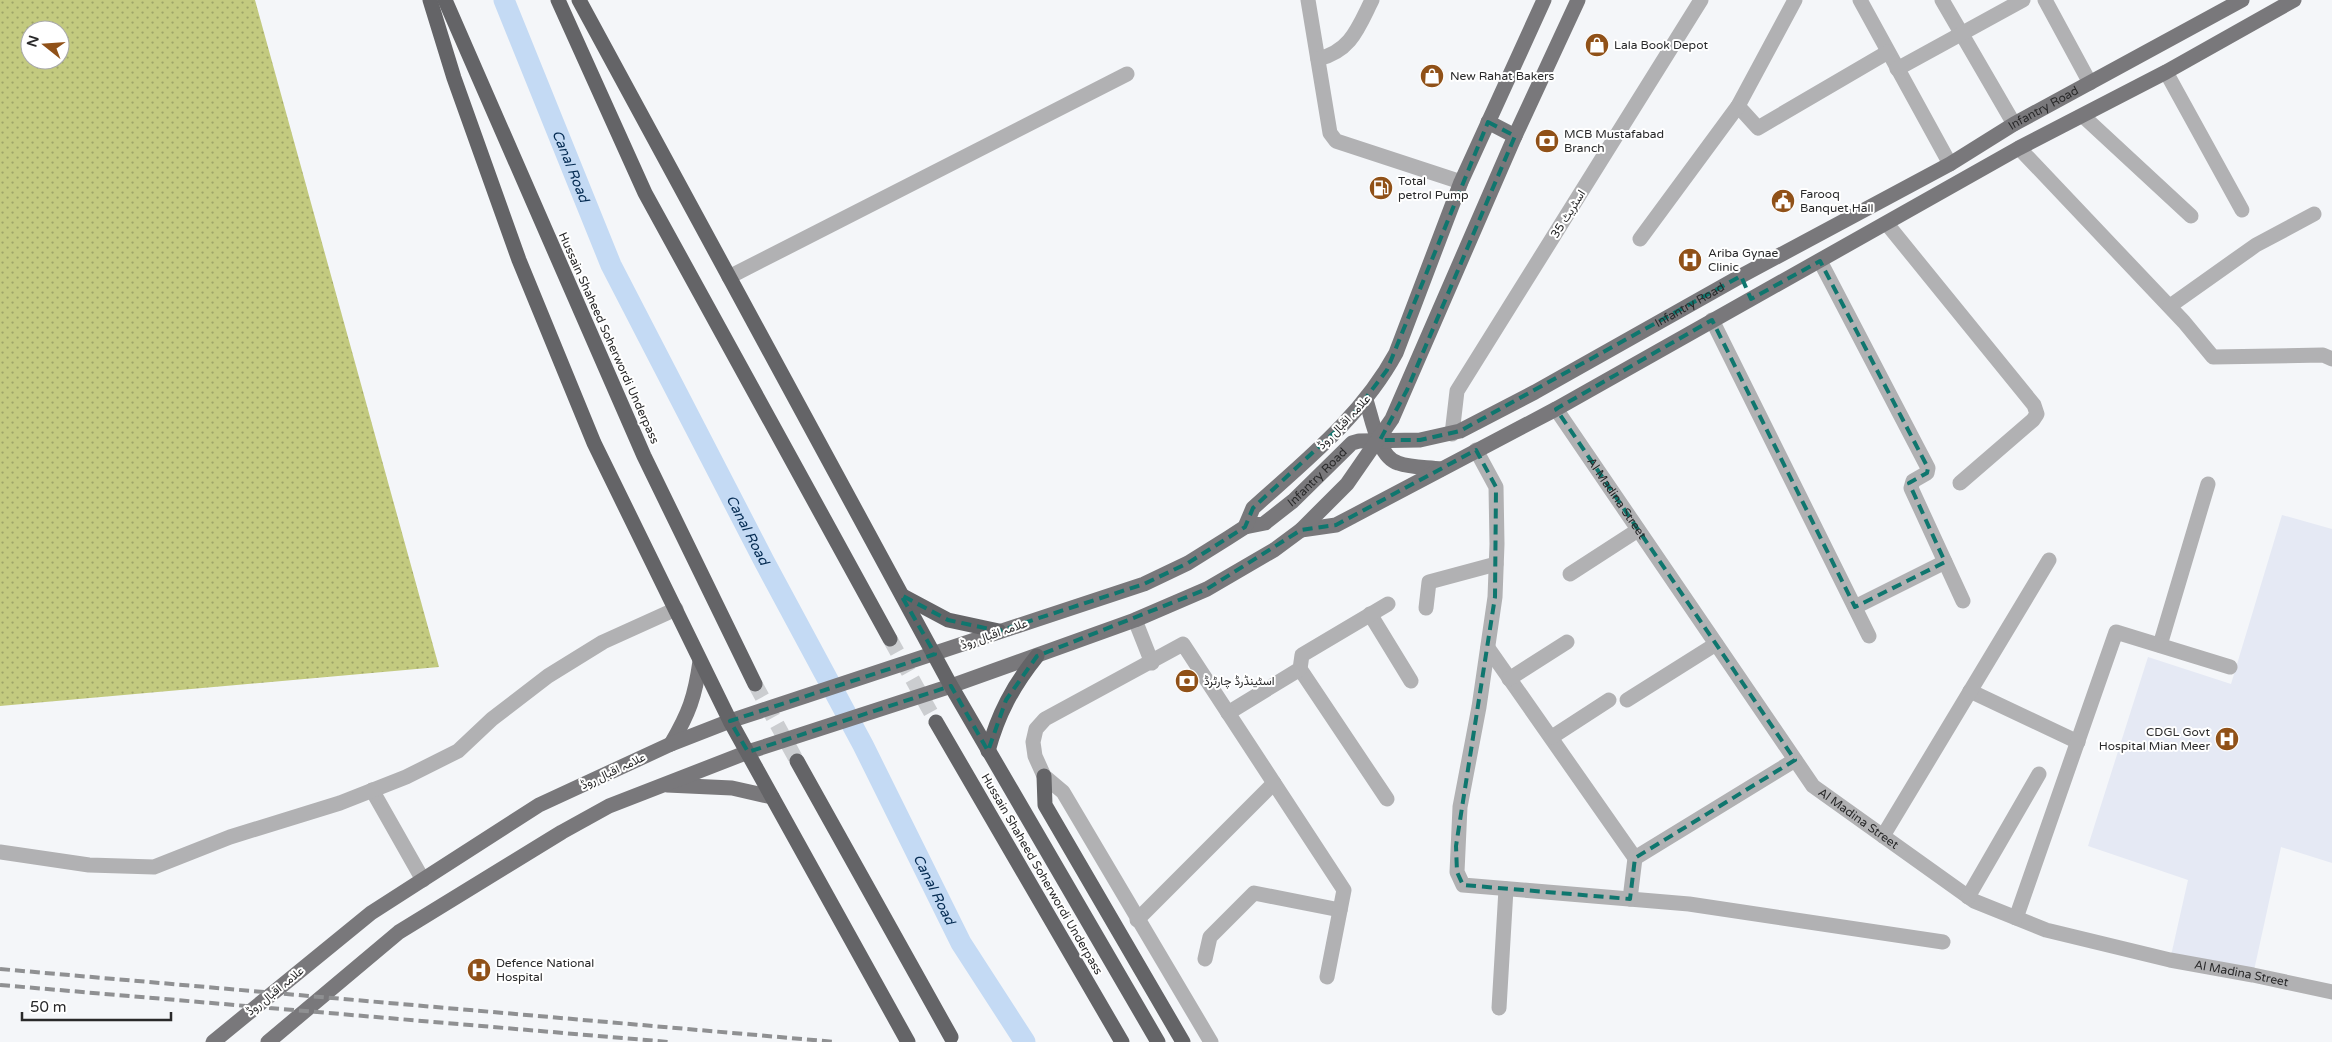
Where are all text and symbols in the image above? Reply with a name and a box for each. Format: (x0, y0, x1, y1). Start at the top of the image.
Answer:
north arrow (20, 20, 70, 70)
shop icon: Lala Book Depot (1584, 32, 1610, 58)
text: N (23, 33, 43, 49)
place label: Lala Book Depot (1614, 38, 1708, 52)
shop icon: New Rahat Bakers (1419, 63, 1445, 89)
place label: New Rahat Bakers (1450, 69, 1555, 83)
street label: Infantry Road (2006, 83, 2081, 133)
place label: MCB Mustafabad Branch (1564, 127, 1664, 155)
water label: Canal Road (548, 128, 594, 207)
bank icon: MCB Mustafabad Branch (1534, 128, 1560, 154)
place label: Total petrol Pump (1398, 174, 1469, 202)
fuel station icon: Total petrol Pump (1368, 175, 1394, 201)
street label: اسٹریٹ 35 (1548, 187, 1589, 241)
place label: Farooq Banquet Hall (1800, 187, 1874, 215)
public building icon: Farooq Banquet Hall (1770, 188, 1796, 214)
street label: Hussain Shaheed Soherwordi Underpass (556, 230, 662, 446)
place label: Ariba Gynae Clinic (1708, 246, 1778, 274)
hospital icon: Ariba Gynae Clinic (1677, 247, 1703, 273)
street label: Infantry Road (1652, 280, 1727, 330)
street label: علامہ اقبال روڈ (1315, 392, 1374, 453)
street label: Infantry Road (1285, 445, 1350, 510)
street label: Al Madina Street (1584, 455, 1650, 542)
water label: Canal Road (722, 492, 774, 570)
street label: علامہ اقبال روڈ (959, 616, 1030, 653)
bank icon: اسٹینڈرڈ چارٹرڈ (1174, 668, 1200, 694)
place label: اسٹینڈرڈ چارٹرڈ (1204, 674, 1275, 689)
place label: CDGL Govt Hospital Mian Meer (2099, 725, 2210, 753)
hospital icon: CDGL Govt Hospital Mian Meer (2214, 726, 2240, 752)
street label: علامہ اقبال روڈ (578, 750, 648, 793)
street label: Hussain Shaheed Soherwordi Underpass (978, 771, 1106, 977)
street label: Al Madina Street (1815, 785, 1902, 852)
water label: Canal Road (909, 852, 960, 929)
place label: Defence National Hospital (496, 956, 594, 984)
hospital icon: Defence National Hospital (466, 957, 492, 983)
street label: Al Madina Street (2193, 958, 2290, 990)
street label: علامہ اقبال روڈ (243, 964, 307, 1019)
scale bar (22, 990, 171, 1022)
text: 50 m (30, 998, 67, 1016)

